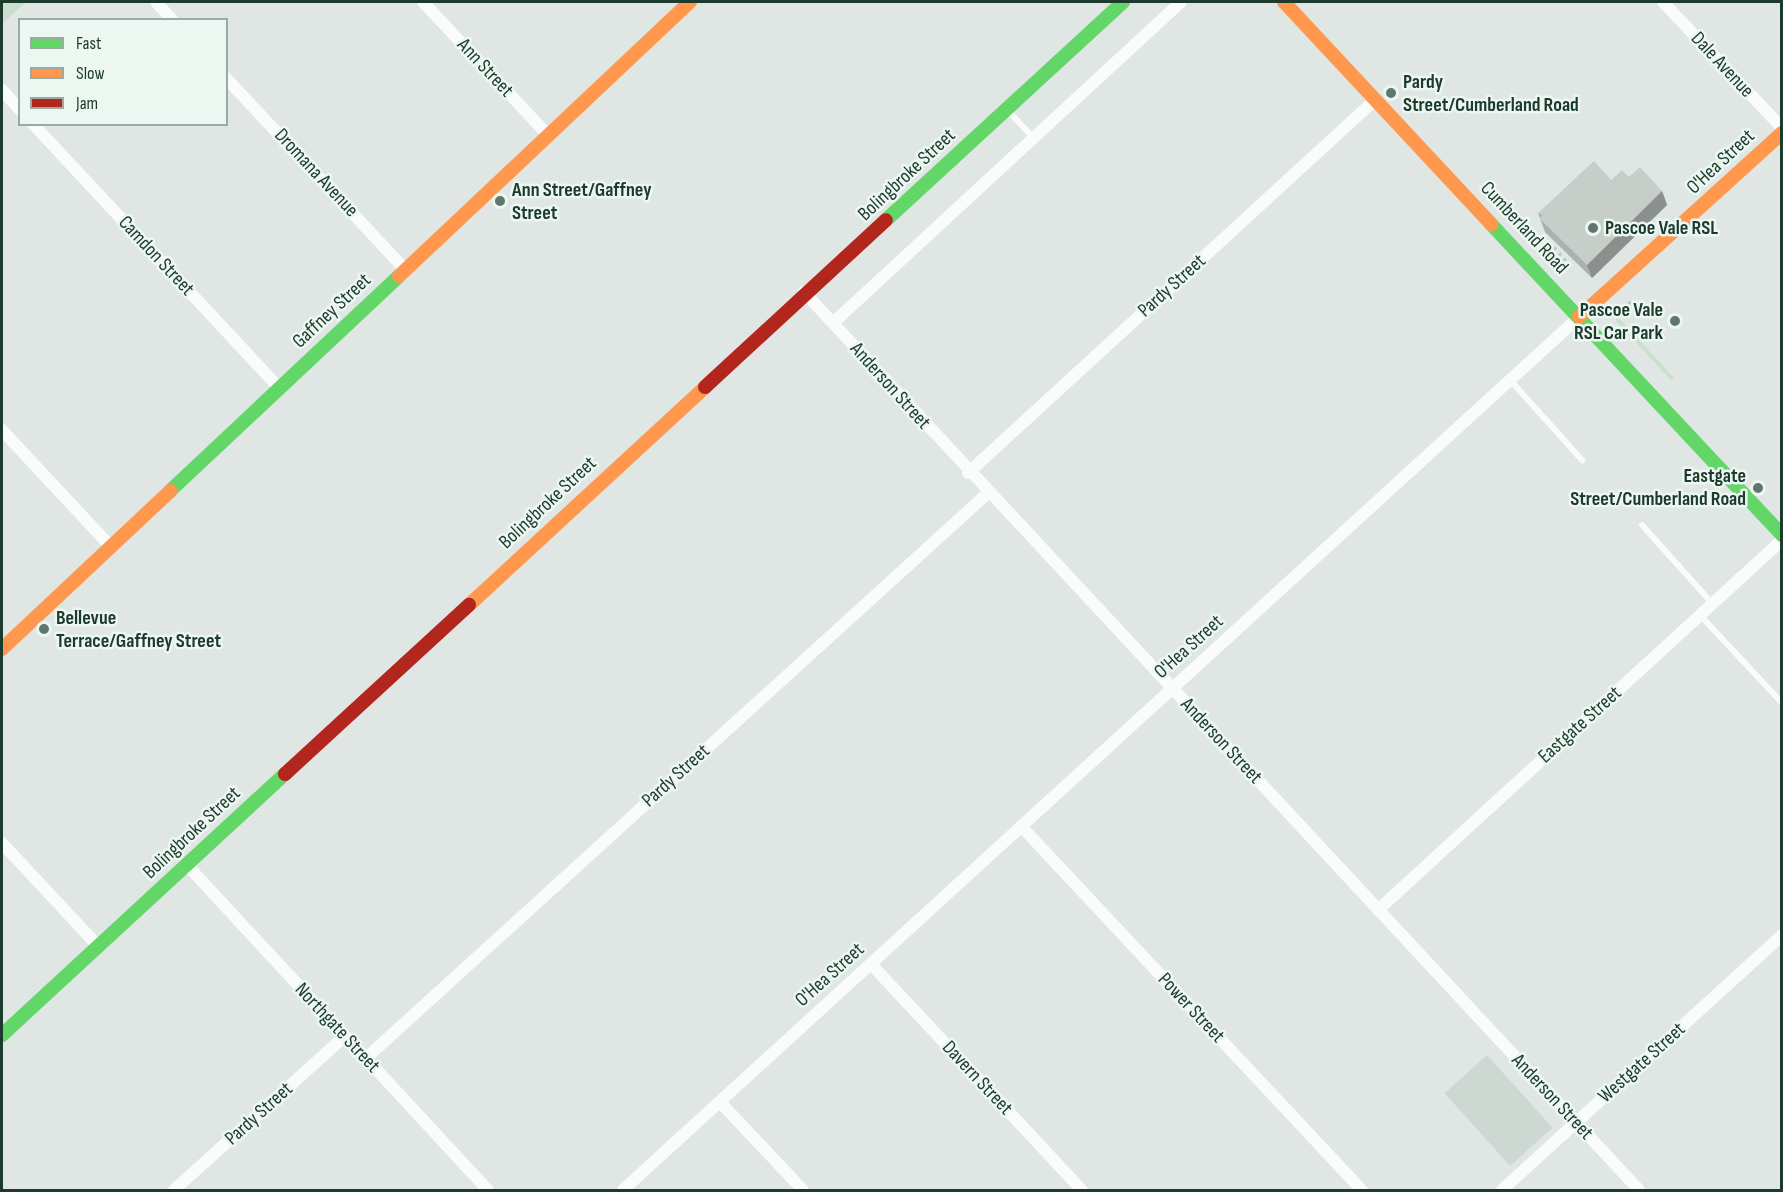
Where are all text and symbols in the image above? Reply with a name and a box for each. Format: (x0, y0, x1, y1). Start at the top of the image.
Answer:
legend (18, 18, 228, 126)
street label: Dale Avenue (1686, 27, 1758, 103)
text: Fast (76, 33, 101, 54)
street label: Ann Street (452, 34, 518, 102)
text: Slow (76, 63, 105, 84)
place label: Pardy Street/Cumberland Road (1403, 70, 1579, 117)
marker: Pardy Street/Cumberland Road (1384, 86, 1398, 100)
text: Jam (76, 93, 98, 114)
street label: Dromana Avenue (269, 124, 363, 222)
street label: Bolingbroke Street (853, 124, 961, 226)
street label: O'Hea Street (1682, 124, 1760, 200)
street label: Cumberland Road (1475, 177, 1573, 279)
place label: Ann Street/Gaffney Street (512, 178, 652, 225)
marker: Ann Street/Gaffney Street (493, 194, 507, 208)
street label: Camdon Street (113, 211, 199, 301)
place label: Pascoe Vale RSL (1605, 216, 1718, 240)
marker: Pascoe Vale RSL (1586, 221, 1600, 235)
street label: Pardy Street (1133, 249, 1211, 323)
street label: Gaffney Street (288, 269, 376, 353)
place label: Pascoe Vale RSL Car Park (1574, 298, 1663, 345)
marker: Pascoe Vale RSL Car Park (1668, 314, 1682, 328)
street label: Anderson Street (845, 338, 935, 434)
street label: Bolingbroke Street (494, 452, 602, 554)
place label: Eastgate Street/Cumberland Road (1570, 464, 1746, 511)
marker: Eastgate Street/Cumberland Road (1751, 481, 1765, 495)
place label: Bellevue Terrace/Gaffney Street (56, 606, 221, 653)
street label: O'Hea Street (1150, 610, 1228, 684)
marker: Bellevue Terrace/Gaffney Street (37, 622, 51, 636)
street label: Eastgate Street (1533, 681, 1627, 769)
street label: Anderson Street (1175, 693, 1267, 789)
street label: Pardy Street (637, 739, 715, 813)
street label: Bolingbroke Street (138, 782, 246, 884)
street label: O'Hea Street (791, 938, 869, 1012)
street label: Power Street (1153, 968, 1229, 1048)
street label: Northgate Street (289, 978, 385, 1078)
street label: Westgate Street (1594, 1018, 1690, 1108)
street label: Davern Street (937, 1036, 1017, 1120)
street label: Anderson Street (1506, 1049, 1598, 1145)
street label: Pardy Street (220, 1077, 298, 1151)

